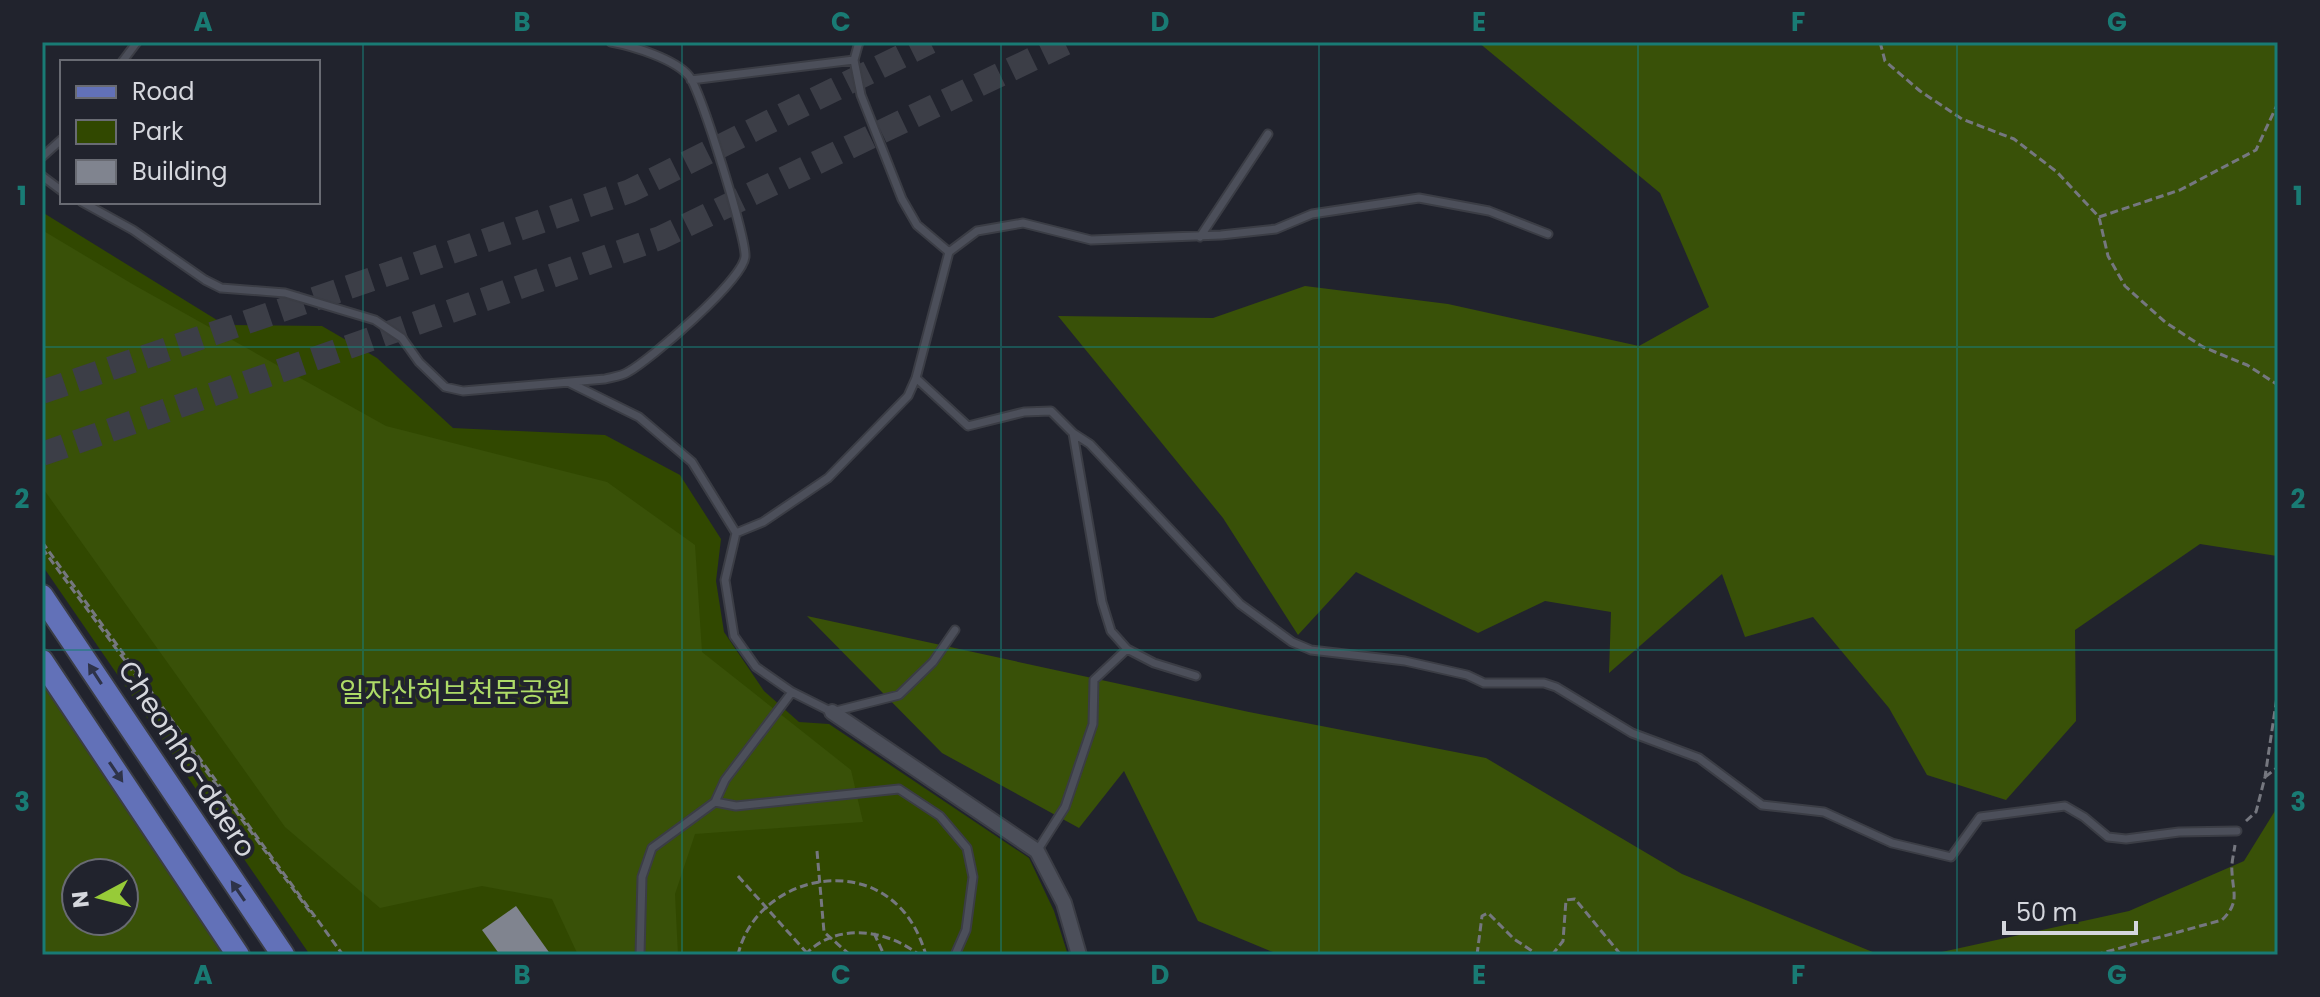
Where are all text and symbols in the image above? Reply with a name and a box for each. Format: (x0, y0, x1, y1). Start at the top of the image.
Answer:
text: A (193, 4, 213, 40)
text: B (513, 4, 531, 40)
text: C (831, 4, 851, 40)
text: D (1151, 4, 1170, 40)
text: E (1472, 4, 1486, 40)
text: F (1791, 4, 1805, 40)
text: G (2107, 4, 2127, 40)
legend (60, 60, 320, 204)
text: Road (132, 75, 194, 108)
text: Park (132, 115, 184, 148)
text: Building (132, 155, 228, 188)
text: 1 (17, 178, 27, 214)
text: 1 (2293, 178, 2303, 214)
text: 2 (15, 481, 30, 517)
text: 2 (2291, 481, 2306, 517)
street label: Cheonho-daero (109, 653, 265, 865)
one-way arrow (88, 663, 103, 685)
park label: 일자산허브천문공원 (339, 673, 571, 712)
one-way arrow (108, 762, 123, 783)
text: 3 (14, 784, 30, 820)
text: 3 (2290, 784, 2306, 820)
north arrow (60, 857, 140, 937)
one-way arrow (231, 880, 246, 901)
scale bar (2004, 885, 2136, 935)
text: N (64, 889, 97, 909)
text: 50 m (2016, 896, 2077, 929)
text: A (193, 957, 213, 993)
text: B (513, 957, 531, 993)
text: C (831, 957, 851, 993)
text: D (1151, 957, 1170, 993)
text: E (1472, 957, 1486, 993)
text: F (1791, 957, 1805, 993)
text: G (2107, 957, 2127, 993)

